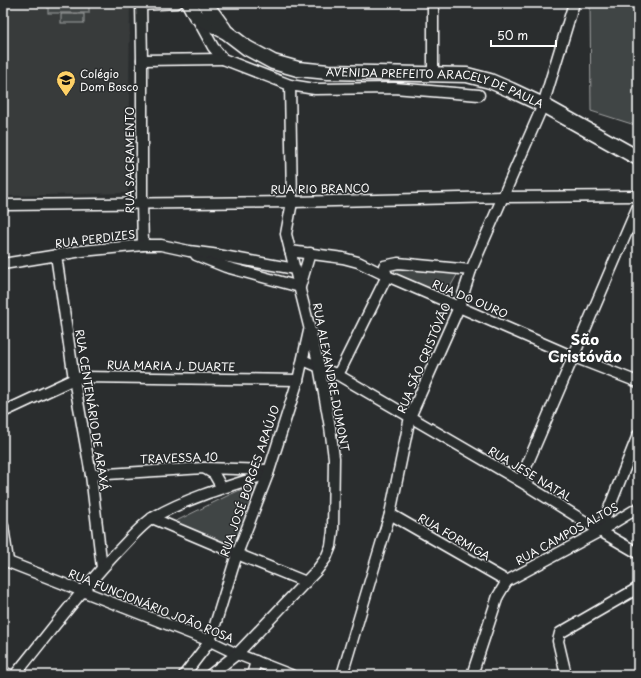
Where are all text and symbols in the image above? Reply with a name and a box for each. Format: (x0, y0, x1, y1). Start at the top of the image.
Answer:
scale bar (491, 22, 556, 48)
text: 50 m (497, 26, 528, 44)
street label: AVENIDA PREFEITO ARACELY DE PAULA (326, 63, 547, 112)
place label: Colégio Dom Bosco (80, 65, 138, 95)
school or university icon: Colégio Dom Bosco (55, 69, 77, 97)
street label: RUA SACRAMENTO (121, 106, 138, 213)
street label: RUA RIO BRANCO (270, 179, 370, 198)
street label: RUA PERDIZES (54, 225, 136, 252)
street label: RUA DO OURO (430, 275, 511, 322)
street label: RUA SÃO CRISTÓVÃO (392, 300, 455, 416)
street label: RUA ALEXANDRE DUMONT (309, 301, 354, 453)
district label: São Cristóvão (548, 327, 622, 367)
street label: RUA CENTENÁRIO DE ARAXÁ (71, 328, 114, 492)
street label: RUA MARIA J. DUARTE (107, 356, 235, 375)
street label: RUA JOSÉ BORGES ARAÚJO (216, 403, 284, 559)
street label: RUA JESE NATAL (485, 442, 575, 505)
street label: TRAVESSA 10 (140, 448, 218, 467)
street label: RUA CAMPOS ALTOS (512, 498, 621, 569)
street label: RUA FORMIGA (415, 509, 494, 564)
street label: RUA FUNCIONÁRIO JOÃO ROSA (66, 565, 236, 647)

